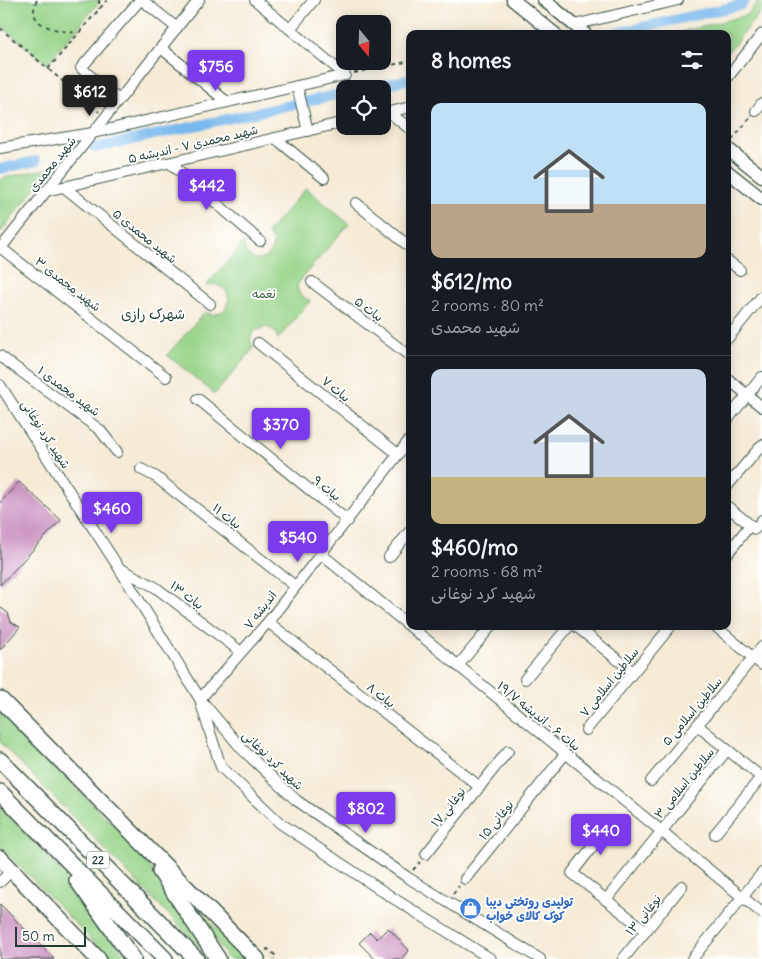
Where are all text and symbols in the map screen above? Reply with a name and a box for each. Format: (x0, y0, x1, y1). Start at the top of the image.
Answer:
north arrow (336, 15, 391, 70)
map controls (336, 15, 391, 135)
icon: filters (678, 46, 706, 74)
text: 8 homes (431, 47, 511, 74)
pin: $756 (186, 49, 246, 92)
text: $756 (198, 56, 234, 76)
pin: $612 (60, 74, 120, 117)
button: locate (336, 80, 391, 135)
text: $612 (73, 81, 107, 101)
street label: شهید محمدی ۷ - اندیشه ۵ (126, 122, 260, 166)
street label: شهید محمدی (25, 133, 79, 195)
icon: home (524, 136, 614, 226)
pin: $442 (177, 168, 237, 211)
text: $442 (189, 175, 225, 195)
street label: شهید محمدی ۵ (110, 206, 180, 266)
street label: شهید محمدی ۳ (32, 254, 104, 314)
text: $612/mo (431, 268, 512, 295)
park label: نغمه (252, 286, 276, 301)
street label: بیات ۵ (351, 293, 386, 325)
text: 2 rooms · 80 m² (431, 295, 544, 315)
district label: شهرک رازی (121, 305, 185, 323)
text: شهید محمدی (431, 317, 520, 337)
street label: شهید محمدی ۱ (35, 363, 103, 419)
street label: بیات ۷ (318, 373, 353, 406)
street label: شهید کرد نوغانی (17, 397, 74, 472)
icon: home (524, 401, 614, 491)
pin: $370 (251, 408, 311, 450)
text: $370 (263, 414, 299, 434)
street label: بیات ۹ (309, 472, 344, 504)
pin: $460 (82, 492, 142, 534)
text: $460 (93, 498, 131, 518)
street label: بیات ۱۱ (209, 500, 244, 533)
pin: $540 (268, 520, 328, 563)
text: $540 (279, 527, 317, 547)
text: $460/mo (431, 534, 518, 561)
text: 2 rooms · 68 m² (431, 561, 543, 581)
street label: بیات ۱۳ (167, 578, 207, 613)
text: شهید کرد نوغانی (431, 583, 536, 603)
street label: اندیشه ۷ (240, 588, 280, 632)
street label: سلاطین اسلامی ۷ (576, 644, 642, 720)
street label: سلاطین اسلامی ۵ (659, 674, 726, 749)
street label: بیات ۶ - اندیشه ۱۹/۷ (494, 678, 584, 755)
street label: بیات ۸ (363, 679, 398, 712)
street label: شهید کرد نوغانی (239, 727, 307, 793)
street label: سلاطین اسلامی ۳ (651, 745, 718, 822)
street label: نوغانی ۱۷ (427, 784, 469, 831)
pin: $802 (336, 792, 396, 834)
street label: نوغانی ۱۵ (475, 797, 517, 843)
text: $802 (347, 798, 385, 818)
pin: $440 (571, 814, 631, 856)
text: $440 (582, 820, 620, 840)
road number: 22 (87, 852, 109, 868)
street label: نوغانی ۱۳ (622, 892, 665, 939)
place label: تولیدی روتختی دیبا کوک کالای خواب (486, 894, 574, 924)
shop icon: تولیدی روتختی دیبا کوک کالای خواب (458, 896, 482, 920)
scale bar (15, 924, 86, 947)
text: 50 m (22, 927, 55, 945)

